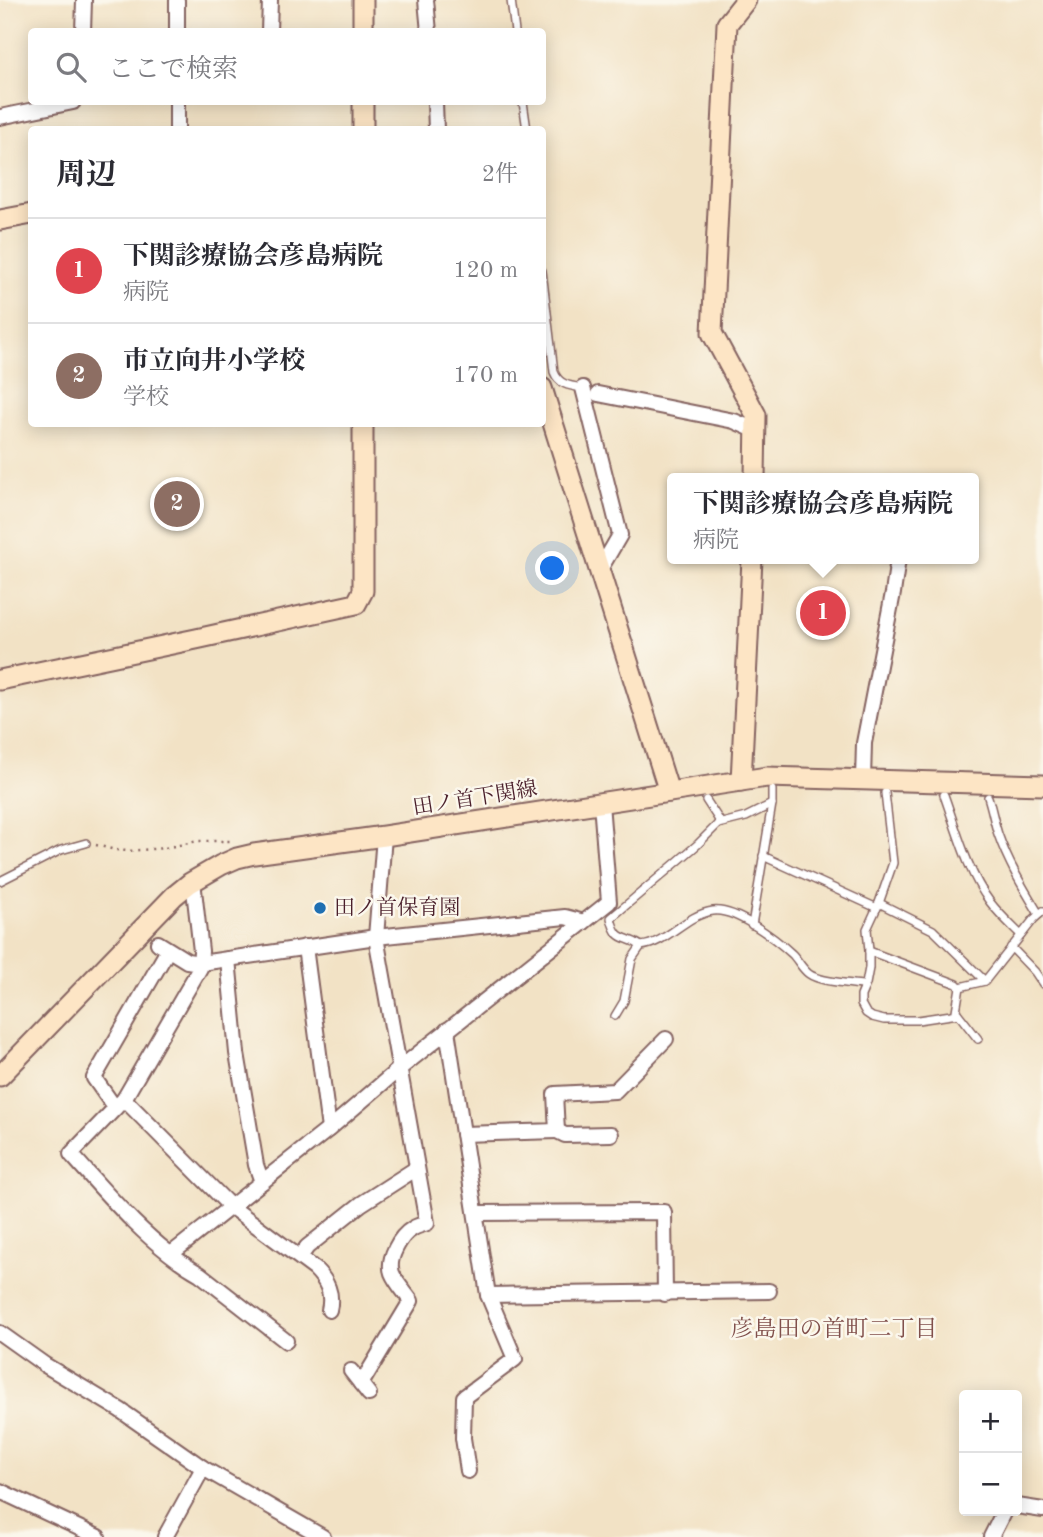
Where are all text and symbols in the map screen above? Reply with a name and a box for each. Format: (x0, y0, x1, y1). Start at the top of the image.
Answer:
search box (28, 28, 546, 105)
icon: search (52, 48, 90, 86)
text: ここで検索 (108, 57, 238, 83)
text: 周辺 (56, 161, 116, 191)
text: 2件 (482, 163, 518, 186)
text: 下関診療協会彦島病院 (123, 244, 383, 270)
text: 1 (72, 259, 86, 282)
text: 120 m (453, 259, 518, 282)
text: 病院 (123, 281, 169, 304)
text: 市立向井小学校 (123, 349, 305, 375)
text: 2 (72, 364, 86, 387)
text: 170 m (453, 364, 518, 387)
text: 学校 (123, 386, 169, 409)
popup (667, 473, 979, 564)
pin: 2 (154, 478, 200, 530)
text: 下関診療協会彦島病院 (693, 492, 953, 518)
text: 病院 (693, 529, 739, 552)
your location (535, 551, 569, 585)
pin: 1 (800, 587, 846, 639)
street label: 田ノ首下関線 (411, 777, 539, 819)
place label: 田ノ首保育園 (334, 896, 460, 919)
marker: 田ノ首保育園 (312, 900, 328, 916)
district label: 彦島田の首町二丁目 (731, 1316, 938, 1341)
map controls (959, 1390, 1022, 1516)
button: + (959, 1390, 1022, 1453)
button: − (959, 1453, 1022, 1516)

